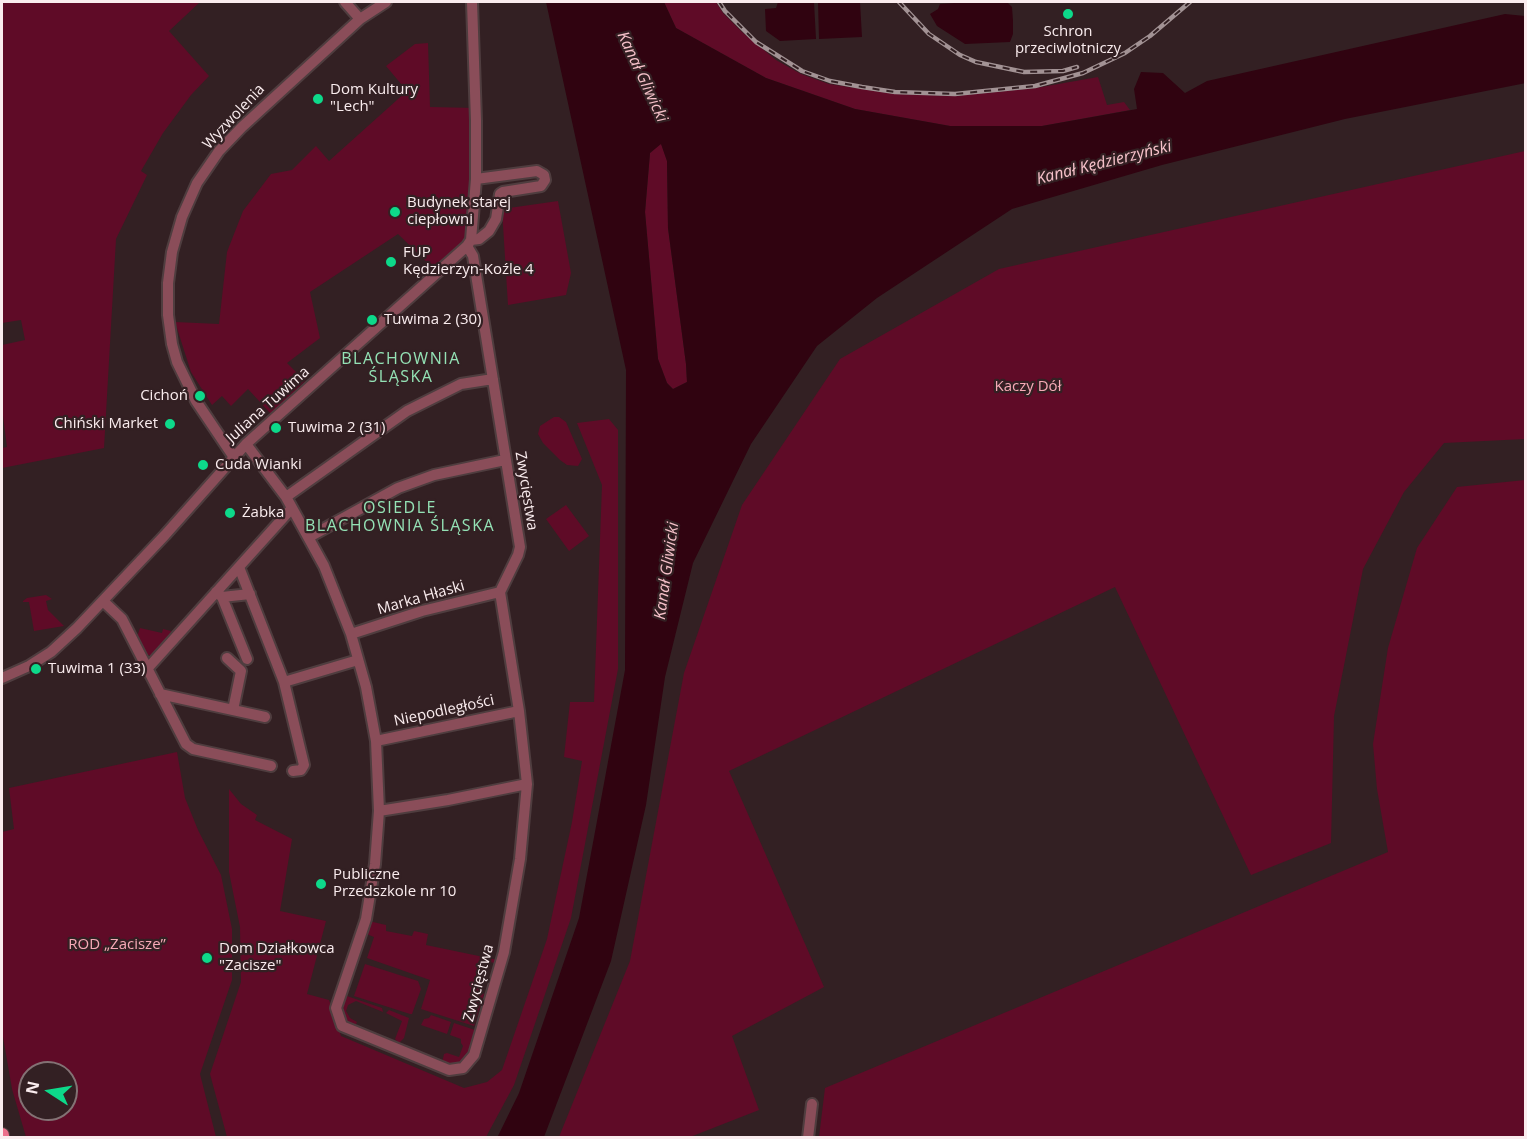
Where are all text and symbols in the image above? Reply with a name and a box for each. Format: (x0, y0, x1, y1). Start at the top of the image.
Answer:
marker: Schron przeciwlotniczy (1061, 7, 1075, 21)
place label: Schron przeciwlotniczy (1015, 23, 1121, 58)
water label: Kanał Gliwicki (613, 29, 671, 125)
street label: Wyzwolenia (199, 81, 269, 153)
place label: Dom Kultury "Lech" (330, 81, 418, 116)
marker: Dom Kultury "Lech" (311, 92, 325, 106)
water label: Kanał Kędzierzyński (1034, 137, 1174, 189)
place label: Budynek starej ciepłowni (407, 194, 511, 229)
marker: Budynek starej ciepłowni (388, 205, 402, 219)
place label: FUP Kędzierzyn-Koźle 4 (403, 244, 534, 279)
marker: FUP Kędzierzyn-Koźle 4 (384, 255, 398, 269)
place label: Tuwima 2 (30) (384, 311, 481, 329)
marker: Tuwima 2 (30) (365, 313, 379, 327)
district label: BLACHOWNIA ŚLĄSKA (341, 349, 461, 387)
street label: Juliana Tuwima (223, 363, 313, 447)
park label: Kaczy Dół (995, 378, 1061, 396)
place label: Cichoń (140, 387, 188, 405)
marker: Cichoń (193, 389, 207, 403)
place label: Chiński Market (54, 415, 158, 433)
marker: Chiński Market (163, 417, 177, 431)
place label: Tuwima 2 (31) (288, 419, 385, 437)
marker: Tuwima 2 (31) (269, 421, 283, 435)
street label: Zwycięstwa (511, 450, 541, 532)
place label: Cuda Wianki (215, 456, 302, 474)
marker: Cuda Wianki (196, 458, 210, 472)
district label: OSIEDLE BLACHOWNIA ŚLĄSKA (305, 498, 495, 536)
place label: Żabka (242, 504, 284, 522)
marker: Żabka (223, 506, 237, 520)
water label: Kanał Gliwicki (651, 521, 683, 621)
street label: Marka Hłaski (375, 577, 467, 619)
place label: Tuwima 1 (33) (48, 660, 145, 678)
marker: Tuwima 1 (33) (29, 662, 43, 676)
street label: Niepodległości (392, 692, 496, 730)
place label: Publiczne Przedszkole nr 10 (333, 866, 456, 901)
marker: Publiczne Przedszkole nr 10 (314, 877, 328, 891)
park label: ROD „Zacisze” (68, 936, 166, 954)
place label: Dom Działkowca "Zacisze" (219, 940, 335, 975)
street label: Zwycięstwa (460, 942, 498, 1024)
marker: Dom Działkowca "Zacisze" (200, 951, 214, 965)
north arrow (18, 1061, 78, 1121)
text: N (20, 1079, 44, 1096)

